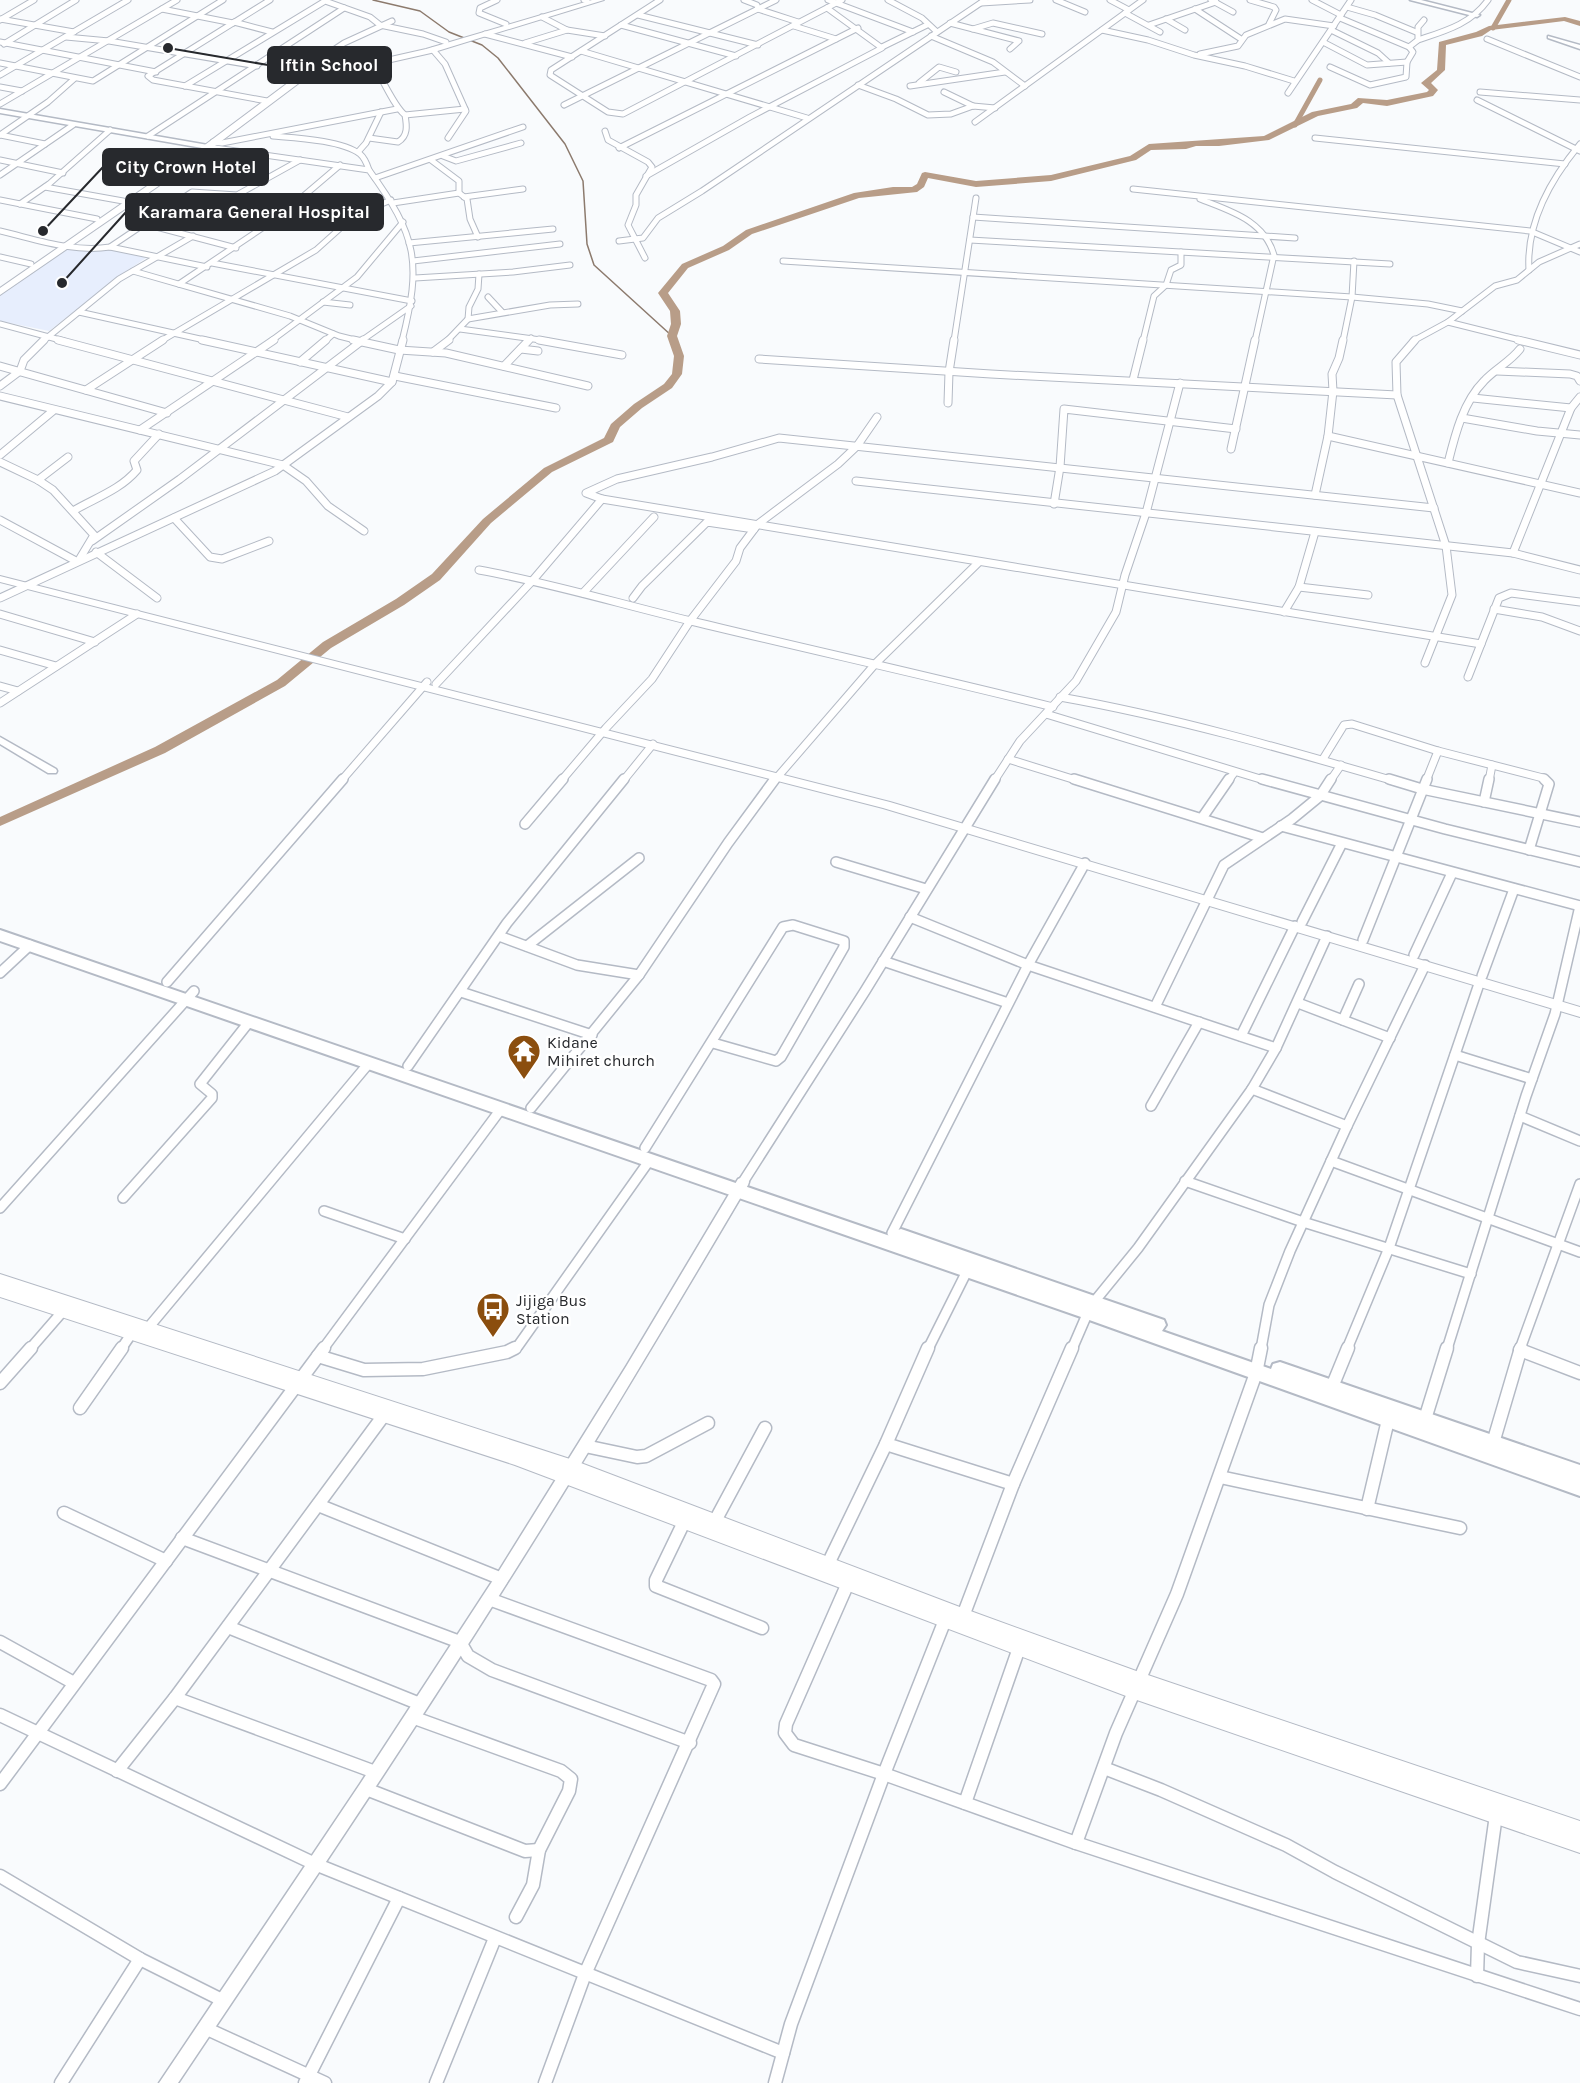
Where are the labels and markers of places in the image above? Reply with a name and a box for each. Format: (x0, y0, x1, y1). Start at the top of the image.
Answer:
callout: Iftin School (268, 47, 391, 83)
callout: City Crown Hotel (103, 149, 268, 185)
callout: Karamara General Hospital (126, 194, 383, 230)
temple icon: Kidane Mihiret church (506, 1033, 542, 1080)
place label: Kidane Mihiret church (547, 1033, 655, 1070)
bus stop icon: Jijiga Bus Station (475, 1291, 511, 1338)
place label: Jijiga Bus Station (516, 1291, 587, 1328)

